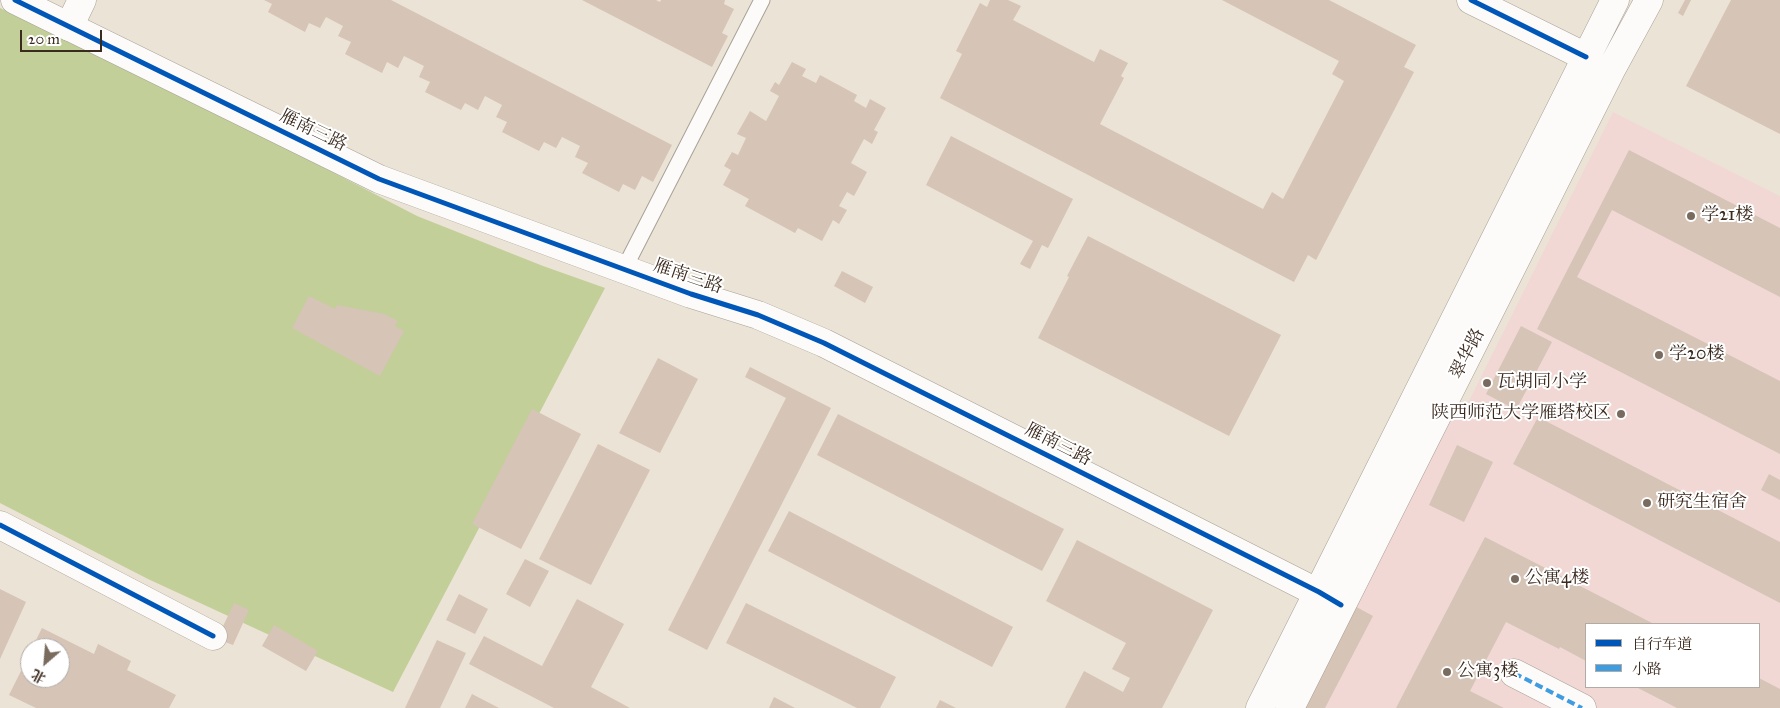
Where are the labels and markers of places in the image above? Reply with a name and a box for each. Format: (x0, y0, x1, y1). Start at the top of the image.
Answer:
place label: 学21楼 (1701, 205, 1753, 227)
marker: 学21楼 (1685, 210, 1697, 222)
place label: 学20楼 (1669, 344, 1724, 366)
marker: 学20楼 (1653, 349, 1665, 361)
place label: 瓦胡同小学 (1497, 372, 1587, 394)
marker: 瓦胡同小学 (1481, 377, 1493, 389)
place label: 陕西师范大学雁塔校区 (1431, 403, 1611, 425)
marker: 陕西师范大学雁塔校区 (1615, 408, 1627, 420)
place label: 研究生宿舍 (1657, 492, 1747, 514)
marker: 研究生宿舍 (1641, 497, 1653, 509)
place label: 公寓4楼 (1525, 568, 1589, 590)
marker: 公寓4楼 (1509, 573, 1521, 585)
place label: 公寓3楼 (1457, 661, 1518, 683)
marker: 公寓3楼 (1441, 666, 1453, 678)

